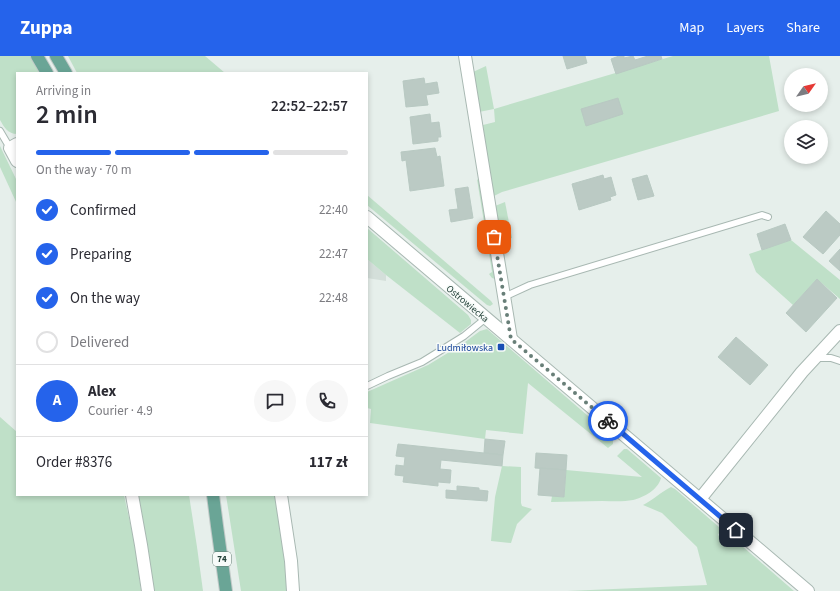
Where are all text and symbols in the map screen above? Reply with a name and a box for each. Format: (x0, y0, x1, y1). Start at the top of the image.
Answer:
text: Zuppa (20, 15, 72, 42)
text: Map (679, 18, 704, 38)
text: Layers (726, 18, 764, 38)
text: Share (786, 18, 820, 38)
north arrow (784, 68, 828, 112)
map controls (784, 68, 828, 164)
text: Arriving in (36, 82, 91, 100)
text: 2 min (36, 96, 98, 133)
text: 22:52–22:57 (271, 96, 348, 117)
button: layers (784, 120, 828, 164)
text: On the way · 70 m (36, 161, 131, 179)
icon: check (36, 199, 58, 221)
text: Confirmed (70, 200, 136, 221)
text: 22:40 (319, 201, 348, 219)
pin (477, 220, 511, 254)
icon: bag (483, 226, 505, 248)
icon: check (36, 243, 58, 265)
text: Preparing (70, 244, 131, 265)
text: 22:47 (319, 245, 348, 263)
street label: Ostrowiecka (443, 282, 492, 326)
icon: check (36, 287, 58, 309)
text: On the way (70, 288, 140, 309)
text: 22:48 (319, 289, 348, 307)
text: Delivered (70, 332, 129, 353)
place label: Ludmiłowska (437, 341, 493, 355)
marker: Ludmiłowska (496, 342, 506, 352)
button: chat (254, 380, 296, 422)
button: phone (306, 380, 348, 422)
text: Alex (88, 381, 116, 402)
text: A (53, 390, 61, 411)
courier (588, 401, 628, 441)
text: Courier · 4.9 (88, 402, 153, 420)
icon: bike (597, 410, 619, 432)
text: Order #8376 (36, 452, 112, 473)
text: 117 zł (309, 452, 348, 473)
pin (719, 513, 753, 547)
icon: home (725, 519, 747, 541)
road number: 74 (213, 552, 231, 566)

